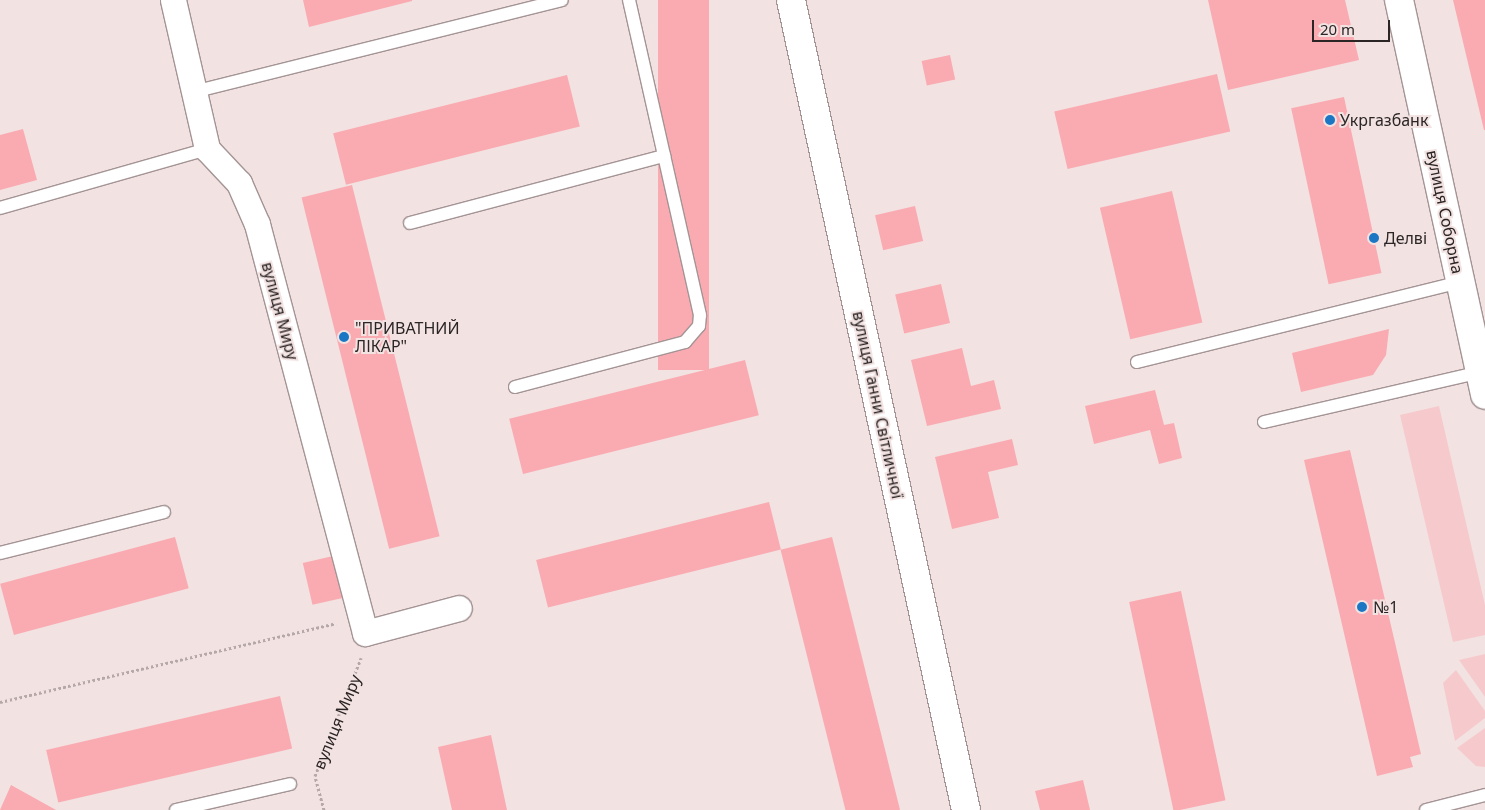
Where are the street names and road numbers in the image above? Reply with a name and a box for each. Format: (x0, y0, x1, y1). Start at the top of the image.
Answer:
street label: вулиця Соборна (1423, 148, 1467, 276)
street label: вулиця Миру (258, 260, 302, 362)
street label: вулиця Ганни Світличної (849, 309, 907, 501)
street label: вулиця Миру (309, 672, 365, 772)

